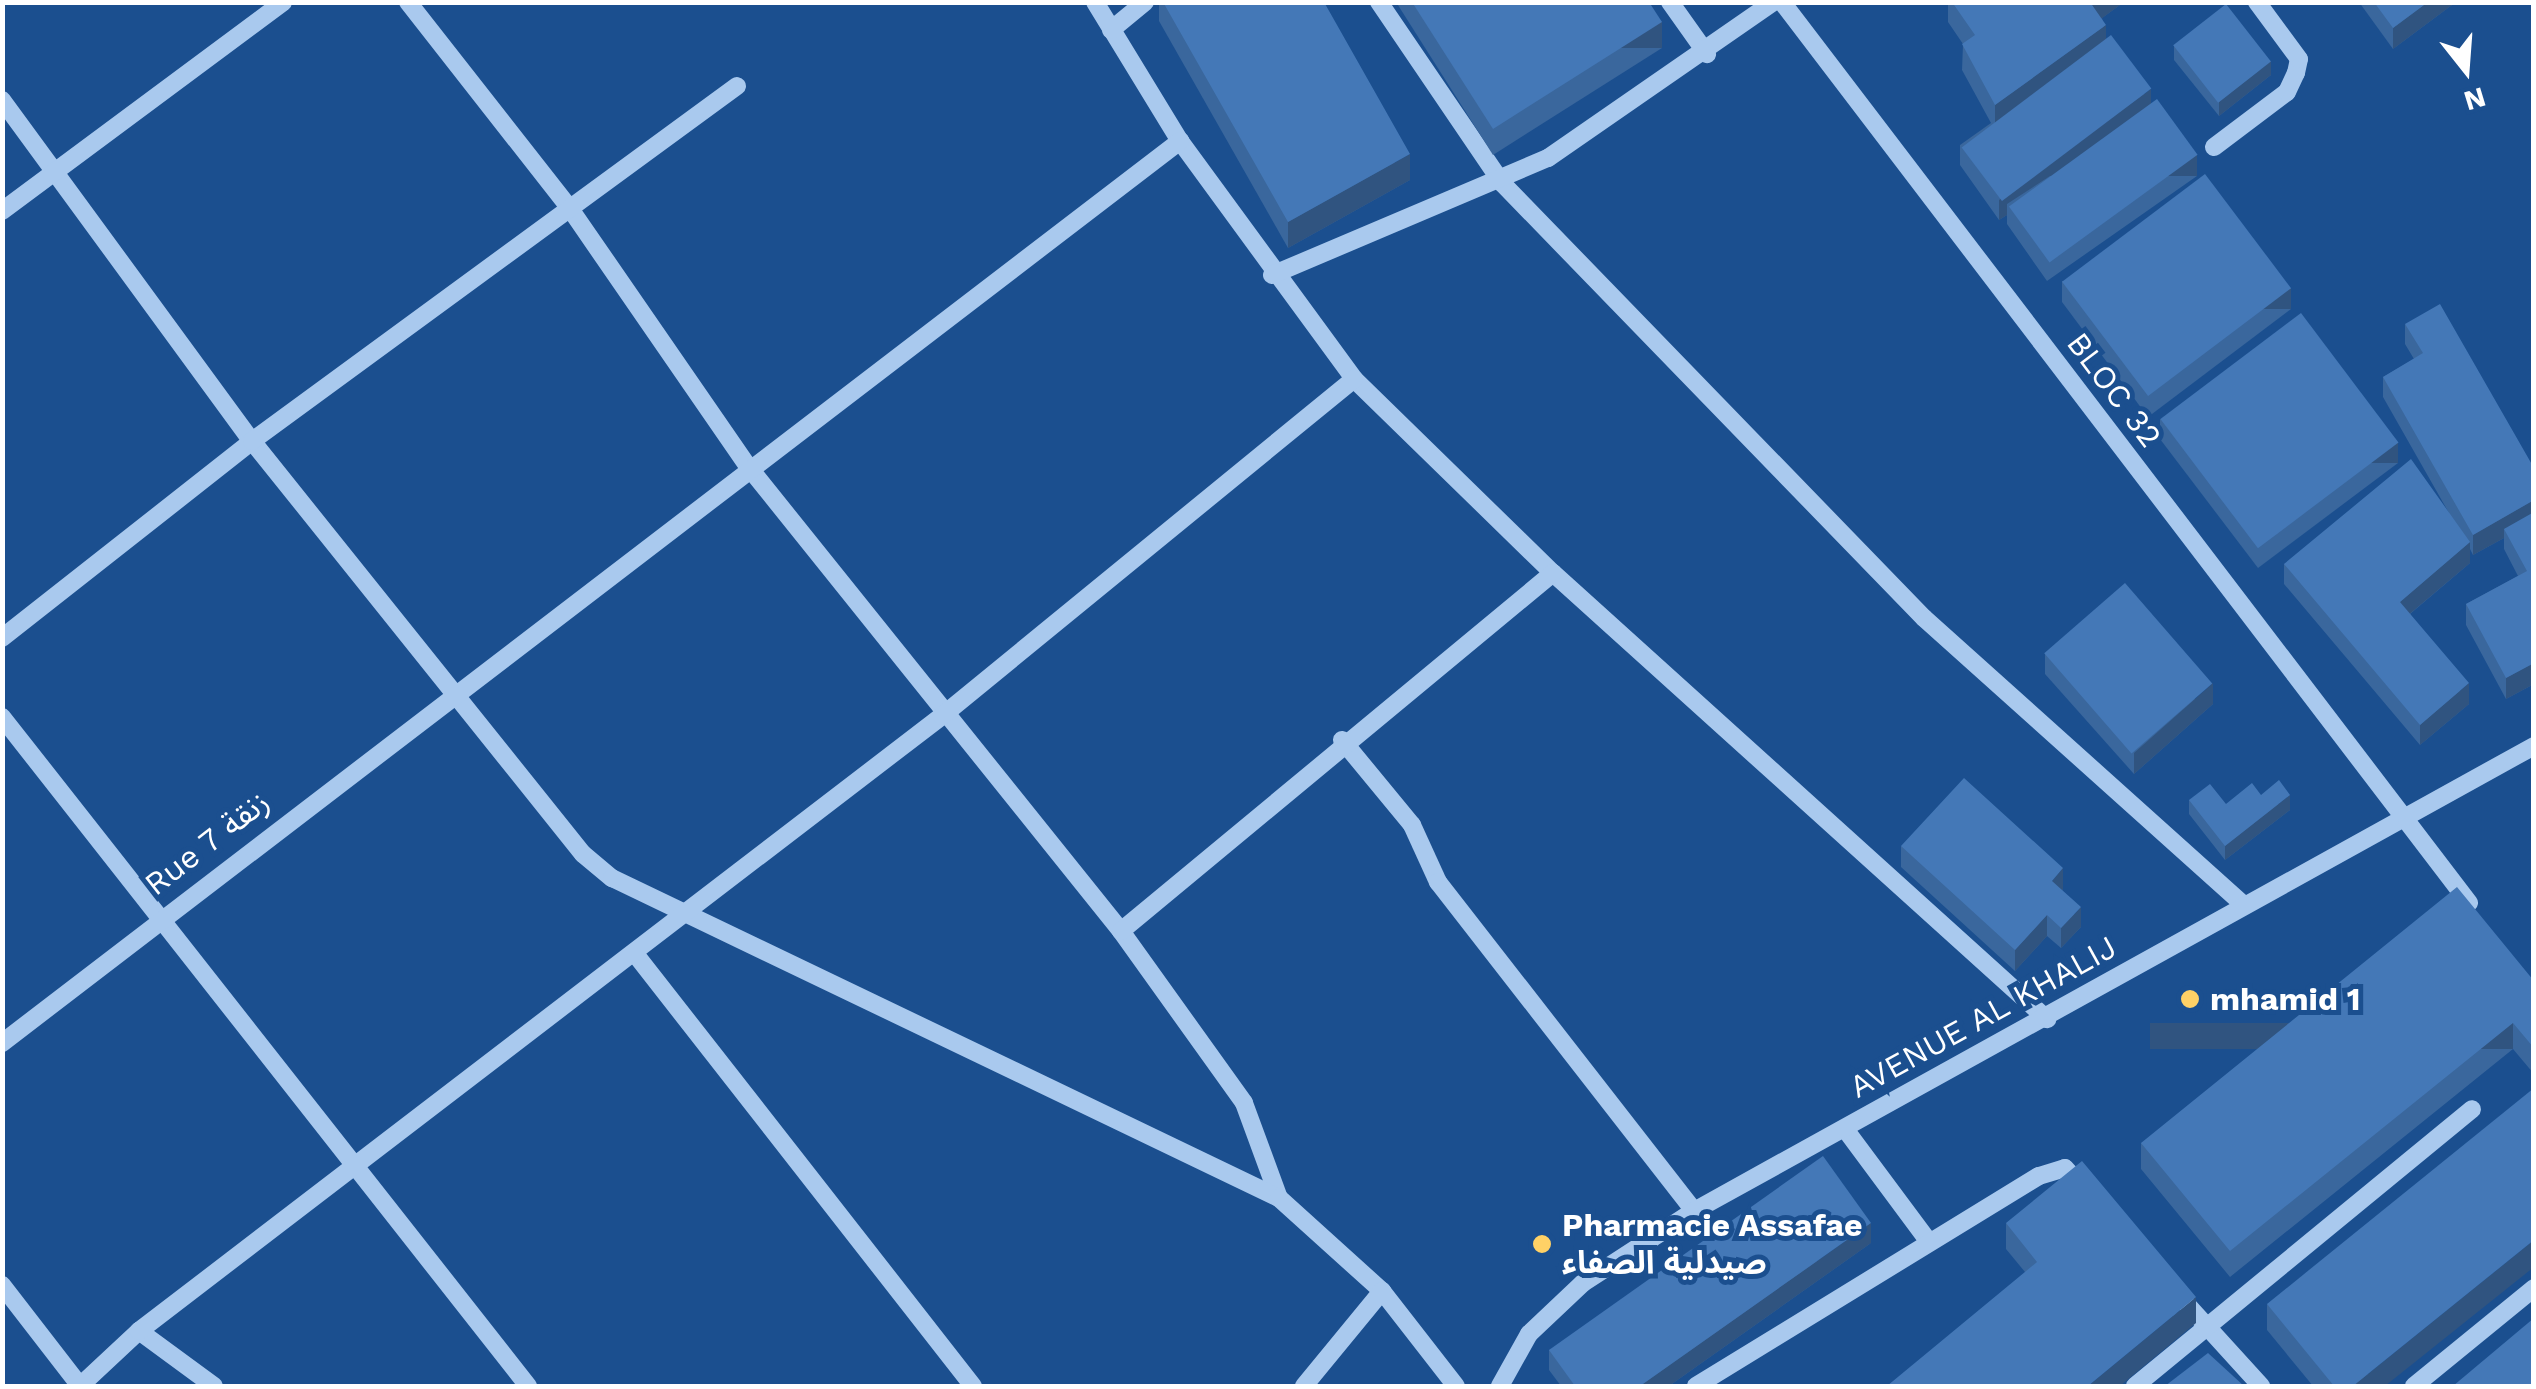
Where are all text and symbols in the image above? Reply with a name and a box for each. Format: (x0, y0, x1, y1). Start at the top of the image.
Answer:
north arrow (2416, 20, 2516, 120)
text: N (2460, 80, 2490, 118)
street label: BLOC 32 (2059, 325, 2169, 455)
street label: Rue 7 زنقة (136, 782, 278, 904)
street label: AVENUE AL KHALIJ (1842, 927, 2124, 1107)
place label: mhamid 1 (2210, 980, 2361, 1018)
marker: mhamid 1 (2179, 988, 2201, 1010)
place label: Pharmacie Assafae صيدلية الصفاء (1562, 1207, 1863, 1282)
marker: Pharmacie Assafae صيدلية الصفاء (1531, 1233, 1553, 1255)

